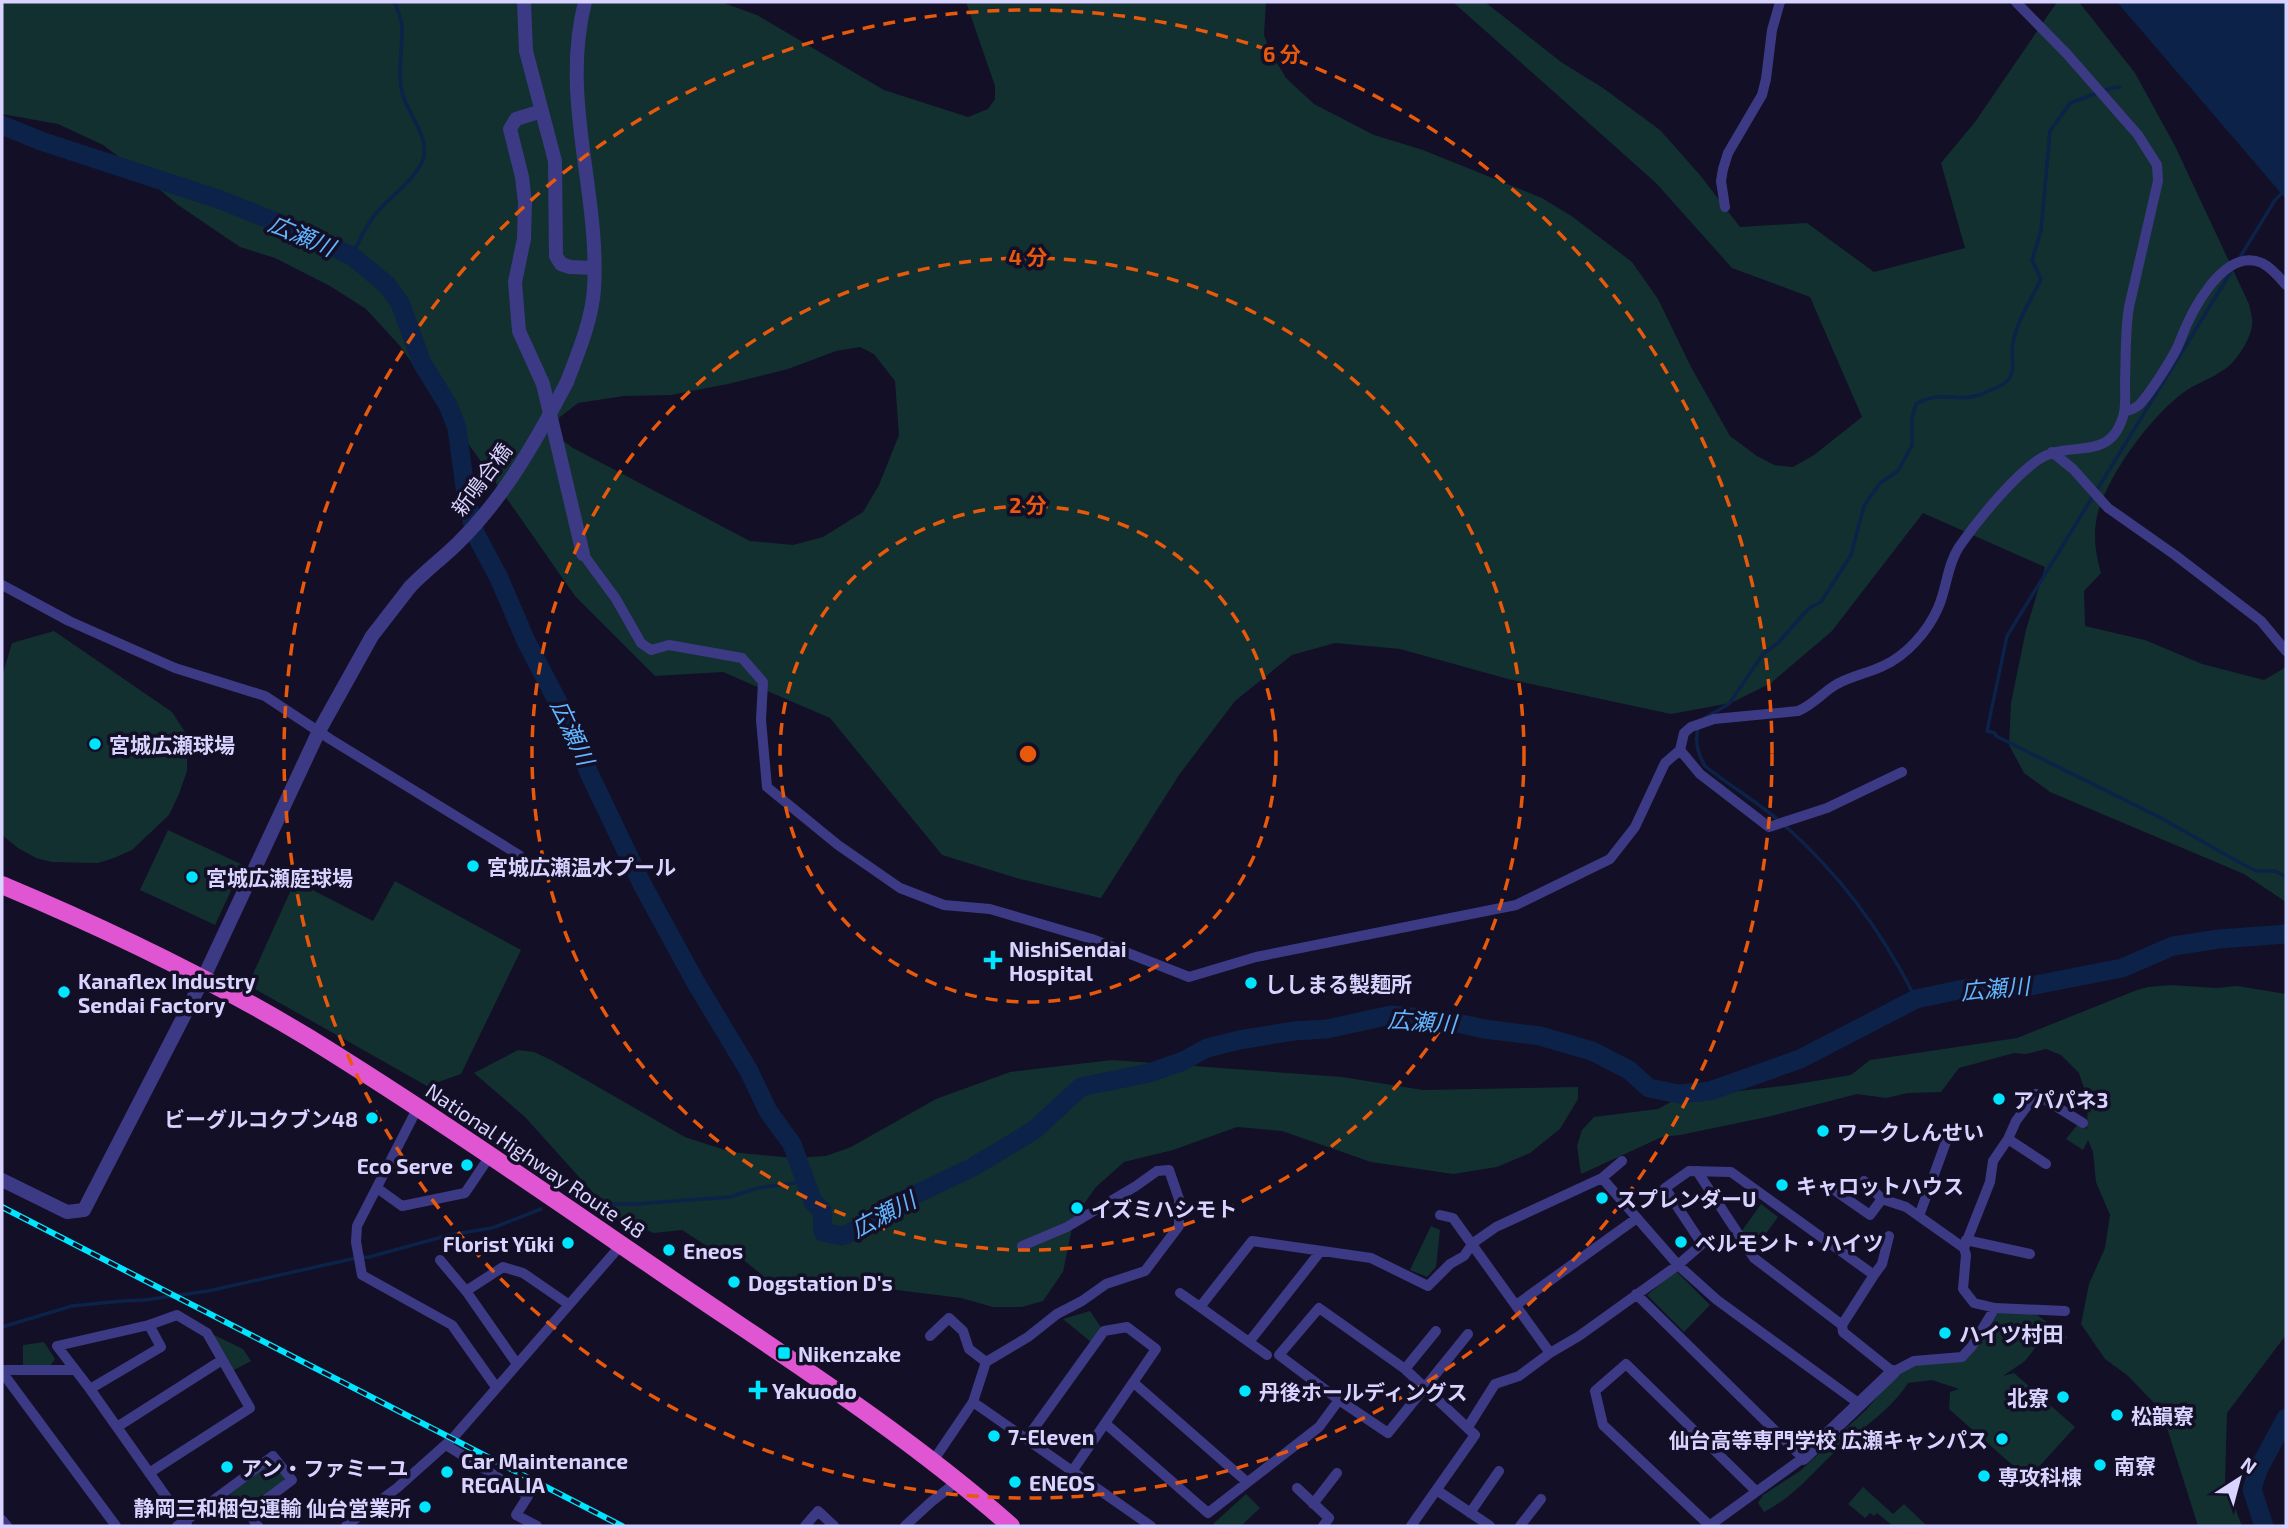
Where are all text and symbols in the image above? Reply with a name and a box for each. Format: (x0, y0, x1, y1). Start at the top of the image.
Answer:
text: 6 分 (1263, 41, 1301, 66)
water label: 広瀬川 (265, 209, 342, 263)
text: 4 分 (1009, 244, 1047, 269)
street label: 新鳴合橋 (446, 438, 516, 520)
text: 2 分 (1009, 492, 1047, 517)
water label: 広瀬川 (546, 695, 602, 772)
place label: 宮城広瀬球場 (109, 732, 235, 757)
marker: 宮城広瀬球場 (87, 736, 103, 752)
centre of rings (1016, 742, 1040, 766)
place label: 宮城広瀬温水プール (487, 854, 676, 879)
marker: 宮城広瀬温水プール (465, 858, 481, 874)
place label: 宮城広瀬庭球場 (206, 865, 353, 890)
marker: 宮城広瀬庭球場 (184, 869, 200, 885)
place label: NishiSendai Hospital (1009, 936, 1127, 985)
marker: NishiSendai Hospital (983, 950, 1003, 970)
place label: Kanaflex Industry Sendai Factory (78, 968, 256, 1018)
place label: ししまる製麺所 (1265, 971, 1412, 996)
water label: 広瀬川 (1959, 971, 2034, 1005)
marker: ししまる製麺所 (1243, 975, 1259, 991)
marker: Kanaflex Industry Sendai Factory (56, 984, 72, 1000)
water label: 広瀬川 (1387, 1005, 1460, 1038)
street label: National Highway Route 48 (422, 1077, 650, 1243)
place label: アパパネ3 (2013, 1087, 2109, 1112)
marker: アパパネ3 (1991, 1091, 2007, 1107)
place label: ビーグルコクブン48 (164, 1106, 358, 1131)
marker: ビーグルコクブン48 (364, 1110, 380, 1126)
place label: ワークしんせい (1837, 1119, 1984, 1144)
marker: ワークしんせい (1815, 1123, 1831, 1139)
place label: Eco Serve (357, 1153, 453, 1178)
marker: Eco Serve (459, 1157, 475, 1173)
place label: キャロットハウス (1796, 1173, 1964, 1198)
marker: キャロットハウス (1774, 1177, 1790, 1193)
water label: 広瀬川 (846, 1184, 923, 1243)
place label: スプレンダーU (1616, 1186, 1756, 1211)
marker: スプレンダーU (1594, 1190, 1610, 1206)
place label: イズミハシモト (1091, 1196, 1237, 1221)
marker: イズミハシモト (1069, 1200, 1085, 1216)
place label: ベルモント・ハイツ (1695, 1230, 1884, 1255)
place label: Florist Yūki (443, 1231, 554, 1256)
marker: ベルモント・ハイツ (1673, 1234, 1689, 1250)
marker: Florist Yūki (560, 1235, 576, 1251)
place label: Eneos (683, 1238, 743, 1263)
marker: Eneos (661, 1242, 677, 1258)
place label: Dogstation D's (748, 1270, 893, 1295)
marker: Dogstation D's (726, 1274, 742, 1290)
place label: ハイツ村田 (1959, 1321, 2064, 1346)
marker: ハイツ村田 (1937, 1325, 1953, 1341)
place label: Nikenzake (798, 1341, 901, 1366)
marker: Nikenzake (776, 1345, 792, 1361)
place label: Yakuodo (772, 1378, 857, 1403)
place label: 丹後ホールディングス (1259, 1379, 1468, 1404)
marker: Yakuodo (750, 1382, 766, 1398)
marker: 丹後ホールディングス (1237, 1383, 1253, 1399)
place label: 北寮 (2007, 1385, 2049, 1410)
marker: 北寮 (2055, 1389, 2071, 1405)
place label: 松韻寮 (2131, 1403, 2194, 1428)
marker: 松韻寮 (2109, 1407, 2125, 1423)
place label: 7-Eleven (1008, 1424, 1094, 1449)
place label: 仙台高等専門学校 広瀬キャンパス (1668, 1427, 1988, 1452)
marker: 7-Eleven (986, 1428, 1002, 1444)
marker: 仙台高等専門学校 広瀬キャンパス (1994, 1431, 2010, 1447)
north arrow (2204, 1444, 2274, 1514)
place label: Car Maintenance REGALIA (461, 1448, 628, 1497)
text: N (2237, 1452, 2262, 1478)
place label: 南寮 (2114, 1453, 2156, 1478)
place label: アン・ファミーユ (241, 1455, 408, 1480)
marker: 南寮 (2092, 1457, 2108, 1473)
marker: アン・ファミーユ (219, 1459, 235, 1475)
marker: Car Maintenance REGALIA (439, 1464, 455, 1480)
place label: 専攻科棟 (1998, 1464, 2082, 1489)
marker: 専攻科棟 (1976, 1468, 1992, 1484)
place label: ENEOS (1029, 1470, 1095, 1495)
marker: ENEOS (1007, 1474, 1023, 1490)
place label: 静岡三和梱包運輸 仙台営業所 (133, 1495, 411, 1520)
marker: 静岡三和梱包運輸 仙台営業所 (417, 1499, 433, 1515)

